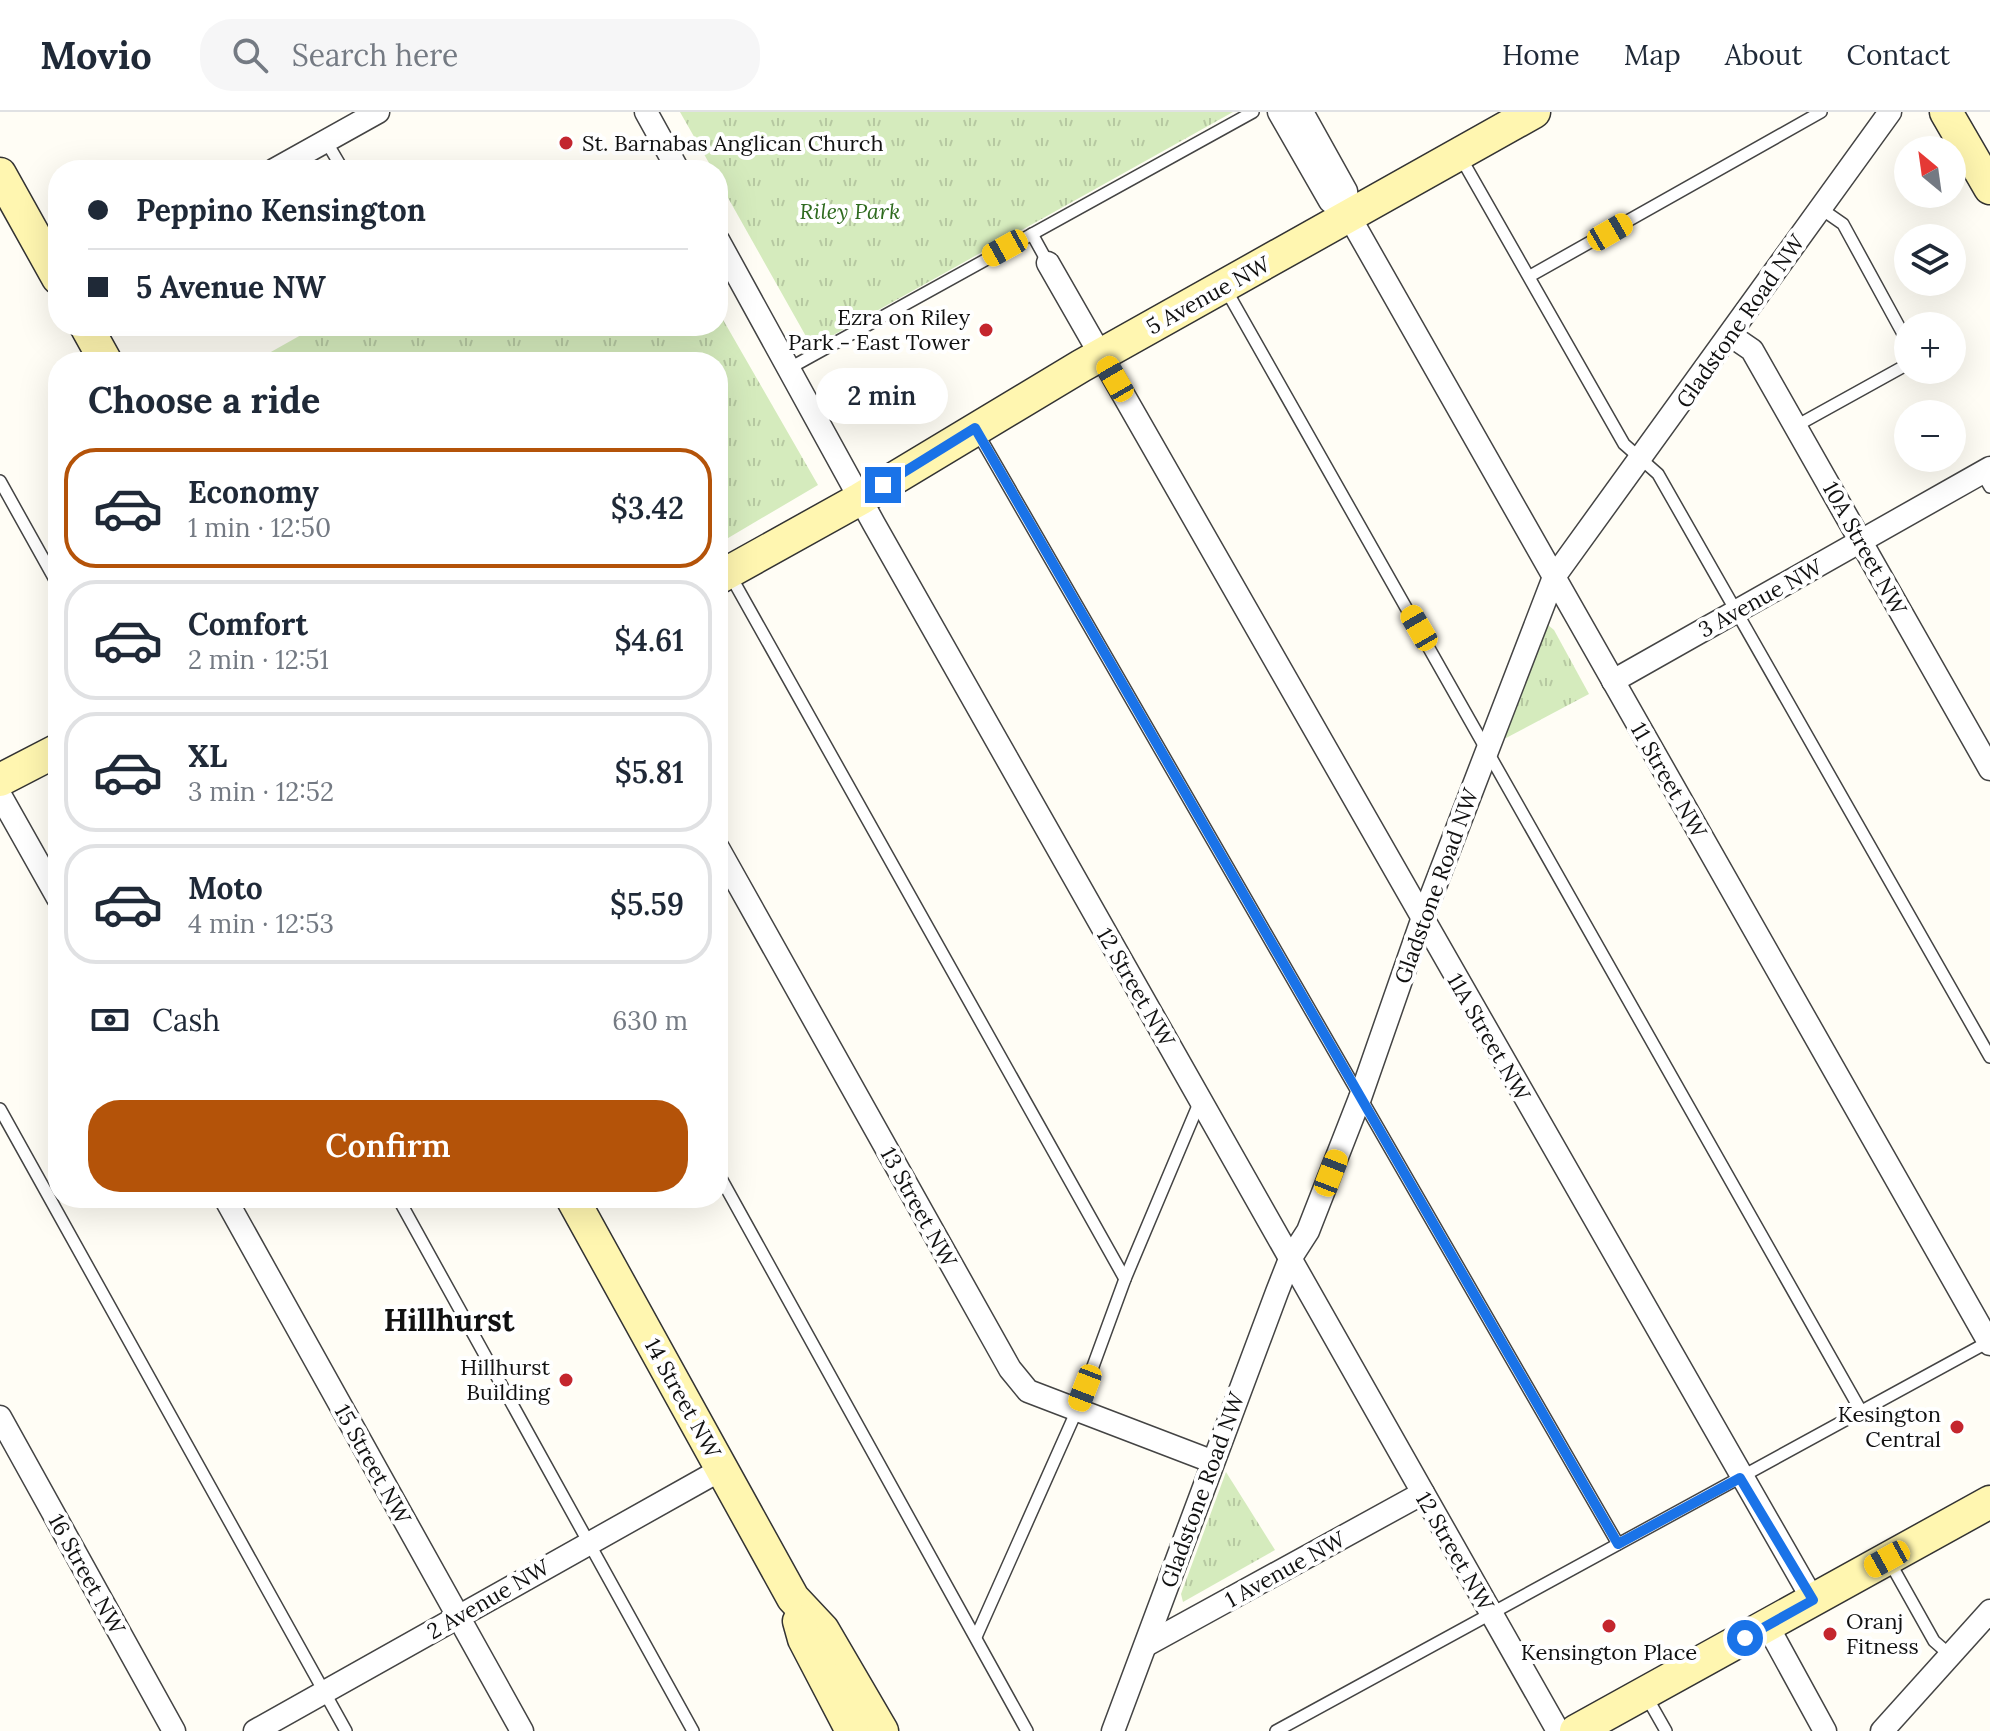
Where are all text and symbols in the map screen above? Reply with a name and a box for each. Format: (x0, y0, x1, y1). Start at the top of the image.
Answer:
search box (200, 19, 760, 91)
text: Movio (40, 31, 152, 79)
icon: search (228, 33, 272, 77)
text: Search here (292, 36, 458, 74)
text: Home (1502, 37, 1580, 73)
text: Map (1624, 37, 1681, 73)
text: About (1725, 37, 1802, 73)
text: Contact (1846, 37, 1950, 73)
place label: St. Barnabas Anglican Church (582, 129, 884, 157)
marker: St. Barnabas Anglican Church (557, 134, 575, 152)
north arrow (1894, 136, 1966, 208)
map controls (1894, 136, 1966, 472)
text: Peppino Kensington (136, 191, 426, 229)
park label: Riley Park (800, 197, 900, 225)
car (1583, 210, 1637, 254)
button: layers (1894, 224, 1966, 296)
car (978, 226, 1032, 270)
street label: Gladstone Road NW (1670, 228, 1811, 413)
street label: 5 Avenue NW (1141, 249, 1276, 340)
text: 5 Avenue NW (136, 268, 326, 306)
place label: Ezra on Riley Park - East Tower (788, 303, 970, 356)
button: + (1894, 312, 1966, 384)
marker: Ezra on Riley Park - East Tower (977, 321, 995, 339)
car (1093, 352, 1137, 406)
callout: 2 min (817, 369, 949, 425)
text: Choose a ride (88, 377, 320, 423)
text: 2 min (848, 379, 916, 412)
button: − (1894, 400, 1966, 472)
route end (865, 467, 901, 503)
icon: car (92, 472, 164, 544)
text: Economy (188, 473, 319, 511)
street label: 10A Street NW (1817, 476, 1914, 620)
text: $3.42 (611, 489, 684, 527)
text: 1 min · 12:50 (188, 511, 331, 544)
street label: 3 Avenue NW (1693, 552, 1828, 643)
car (1397, 601, 1441, 655)
icon: car (92, 604, 164, 676)
text: Comfort (188, 605, 308, 643)
text: $4.61 (615, 621, 684, 659)
text: 2 min · 12:51 (188, 643, 329, 676)
street label: 11 Street NW (1625, 717, 1714, 844)
icon: car (92, 736, 164, 808)
text: XL (188, 737, 227, 775)
text: $5.81 (615, 753, 684, 791)
text: 3 min · 12:52 (188, 775, 334, 808)
street label: Gladstone Road NW (1388, 784, 1485, 987)
icon: car (92, 868, 164, 940)
text: Moto (188, 869, 263, 907)
text: $5.59 (610, 885, 684, 923)
text: 4 min · 12:53 (188, 907, 334, 940)
street label: 12 Street NW (1091, 923, 1182, 1052)
street label: 11A Street NW (1441, 968, 1537, 1107)
icon: cash (88, 998, 132, 1042)
text: Cash (152, 1001, 220, 1039)
text: 630 m (612, 1004, 688, 1037)
button: Confirm (88, 1100, 688, 1192)
street label: 13 Street NW (875, 1142, 964, 1273)
car (1311, 1146, 1351, 1200)
district label: Hillhurst (384, 1301, 515, 1339)
street label: 14 Street NW (639, 1333, 728, 1464)
place label: Hillhurst Building (460, 1353, 551, 1406)
car (1065, 1361, 1105, 1415)
marker: Hillhurst Building (557, 1371, 575, 1389)
street label: Gladstone Road NW (1154, 1388, 1251, 1591)
street label: 15 Street NW (329, 1399, 418, 1530)
place label: Kesington Central (1838, 1400, 1941, 1453)
marker: Kesington Central (1948, 1418, 1966, 1436)
street label: 12 Street NW (1410, 1487, 1501, 1616)
street label: 16 Street NW (42, 1509, 132, 1640)
street label: 1 Avenue NW (1220, 1524, 1351, 1613)
car (1860, 1537, 1914, 1581)
street label: 2 Avenue NW (422, 1552, 555, 1645)
place label: Oranj Fitness (1846, 1607, 1919, 1660)
marker: Kensington Place (1600, 1617, 1618, 1635)
route start (1727, 1620, 1763, 1656)
marker: Oranj Fitness (1821, 1625, 1839, 1643)
place label: Kensington Place (1521, 1638, 1697, 1666)

